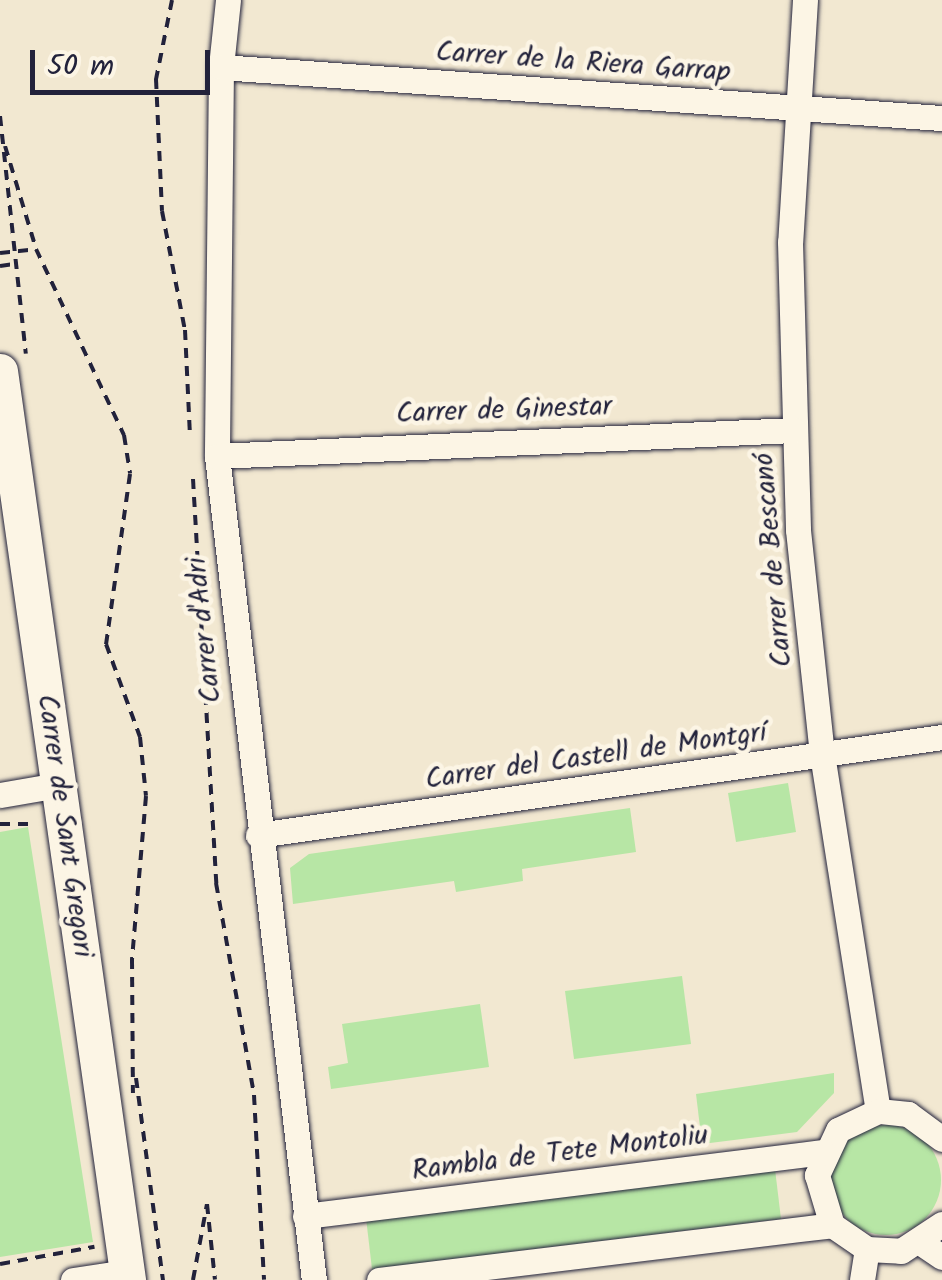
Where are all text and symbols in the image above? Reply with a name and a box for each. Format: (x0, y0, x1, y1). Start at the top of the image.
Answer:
scale bar (35, 30, 215, 92)
street label: Carrer de la Riera Garrap (435, 36, 731, 90)
text: 50 m (47, 43, 114, 91)
street label: Carrer de Ginestar (396, 390, 612, 432)
street label: Carrer de Bescanó (748, 452, 800, 668)
street label: Carrer d'Adri (181, 555, 229, 705)
street label: Carrer de Sant Gregori (29, 692, 99, 960)
street label: Carrer del Castell de Montgrí (423, 716, 769, 798)
street label: Rambla de Tete Montoliu (410, 1119, 710, 1189)

